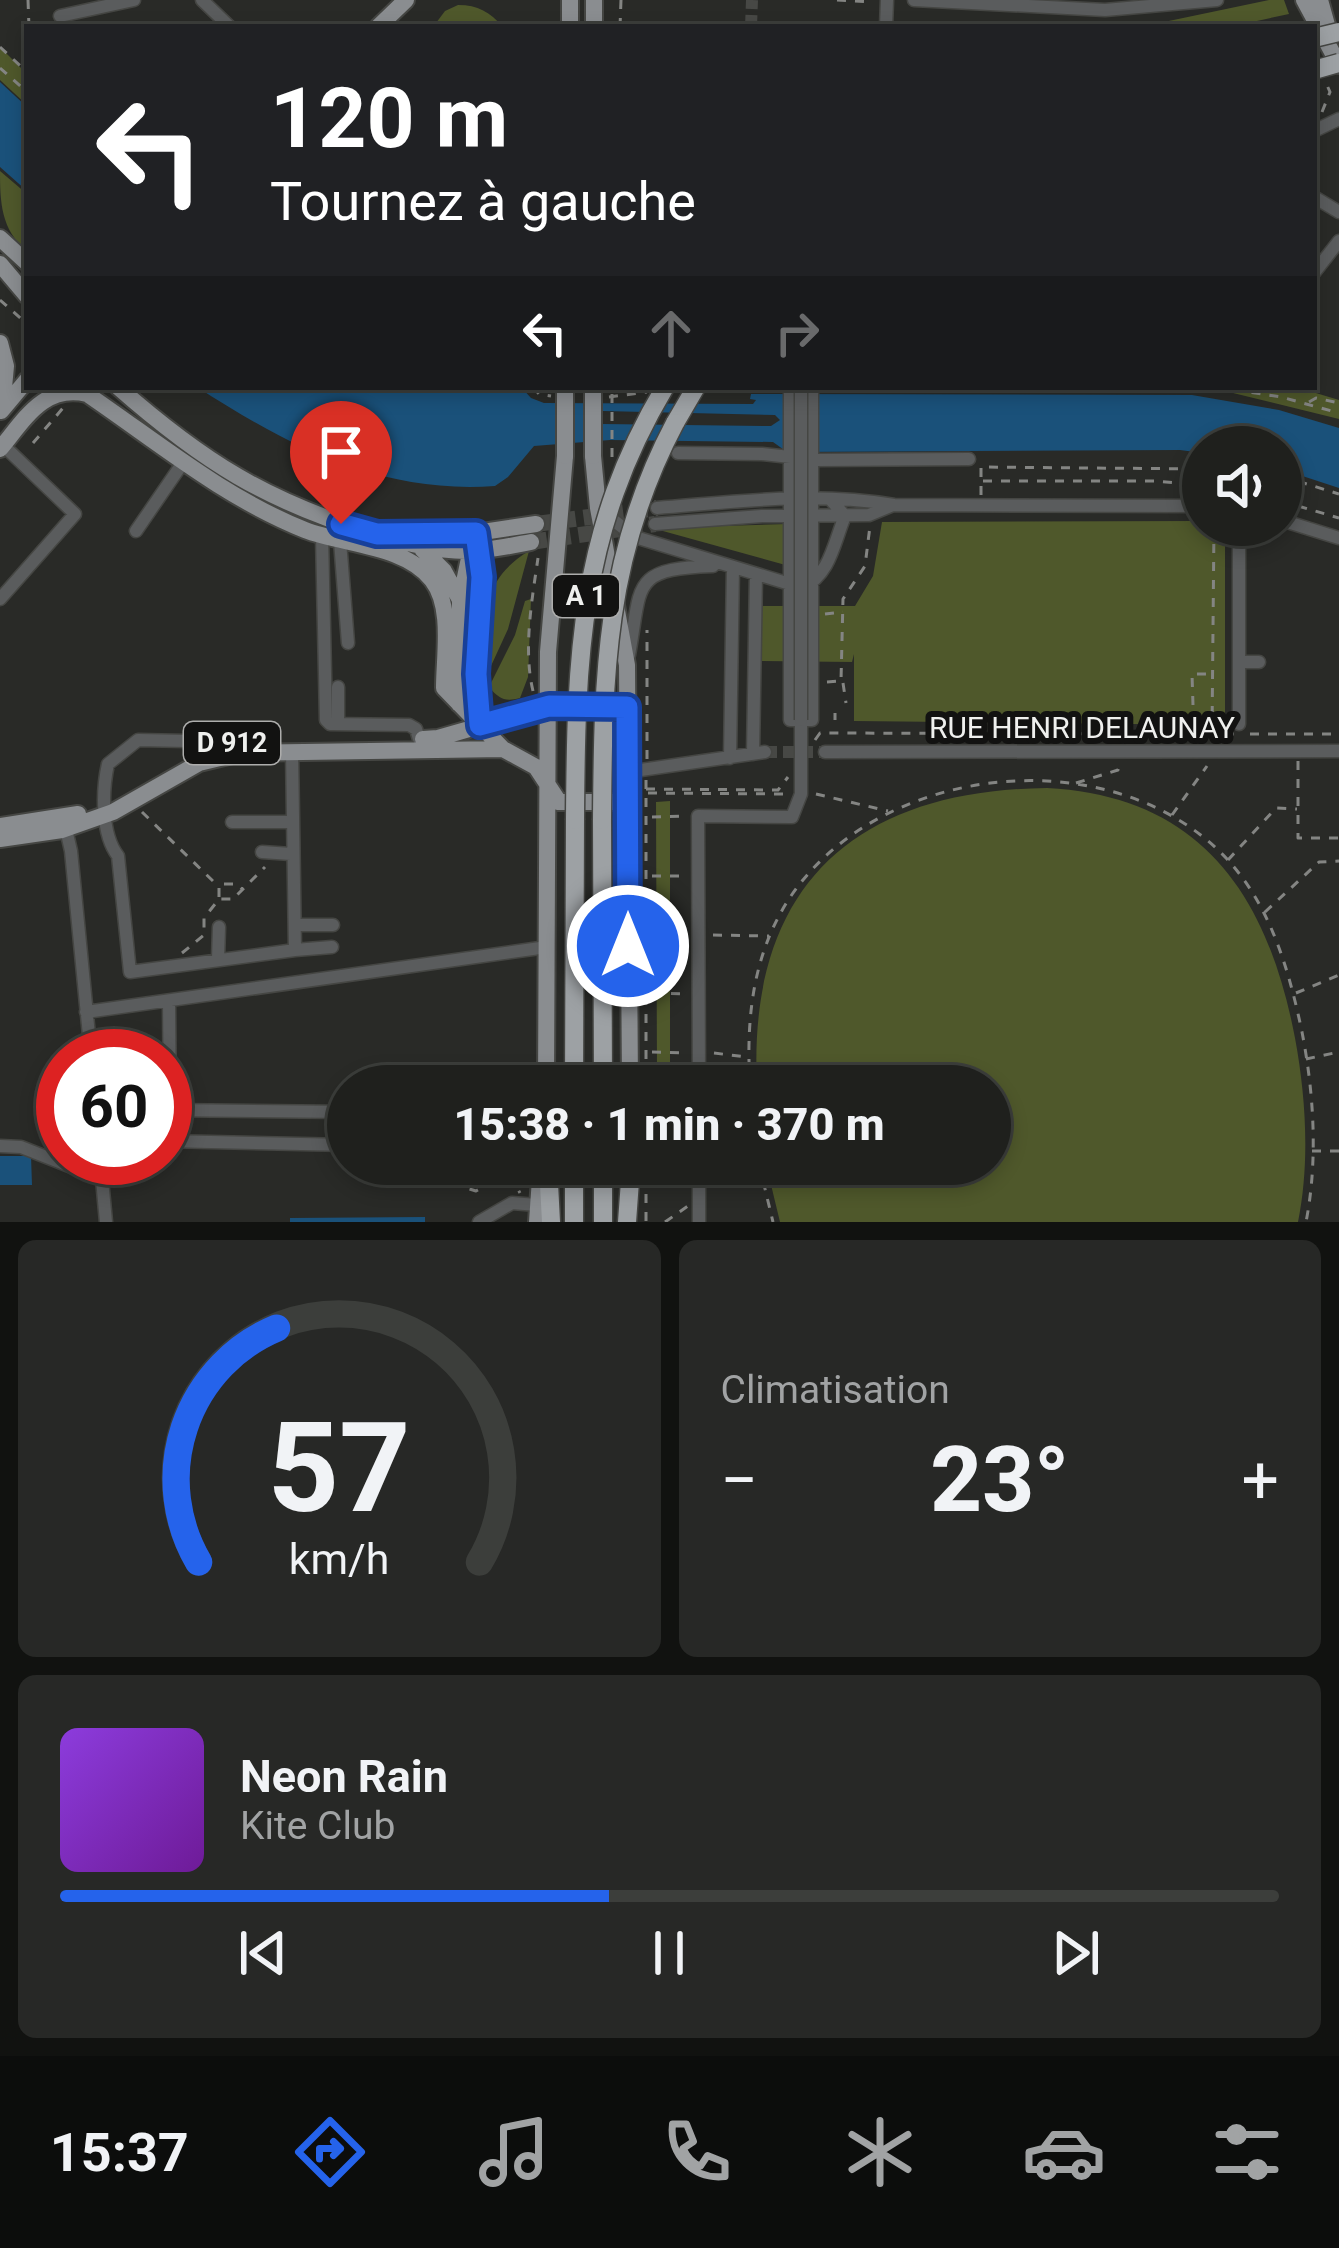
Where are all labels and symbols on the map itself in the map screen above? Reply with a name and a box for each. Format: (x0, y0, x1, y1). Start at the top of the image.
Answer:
pin (290, 401, 392, 524)
road number: A 1 (553, 575, 619, 617)
street label: RUE HENRI DELAUNAY (929, 710, 1235, 745)
road number: D 912 (184, 722, 280, 764)
position arrow (565, 883, 691, 1009)
speed limit sign: 60 (36, 1029, 192, 1185)

